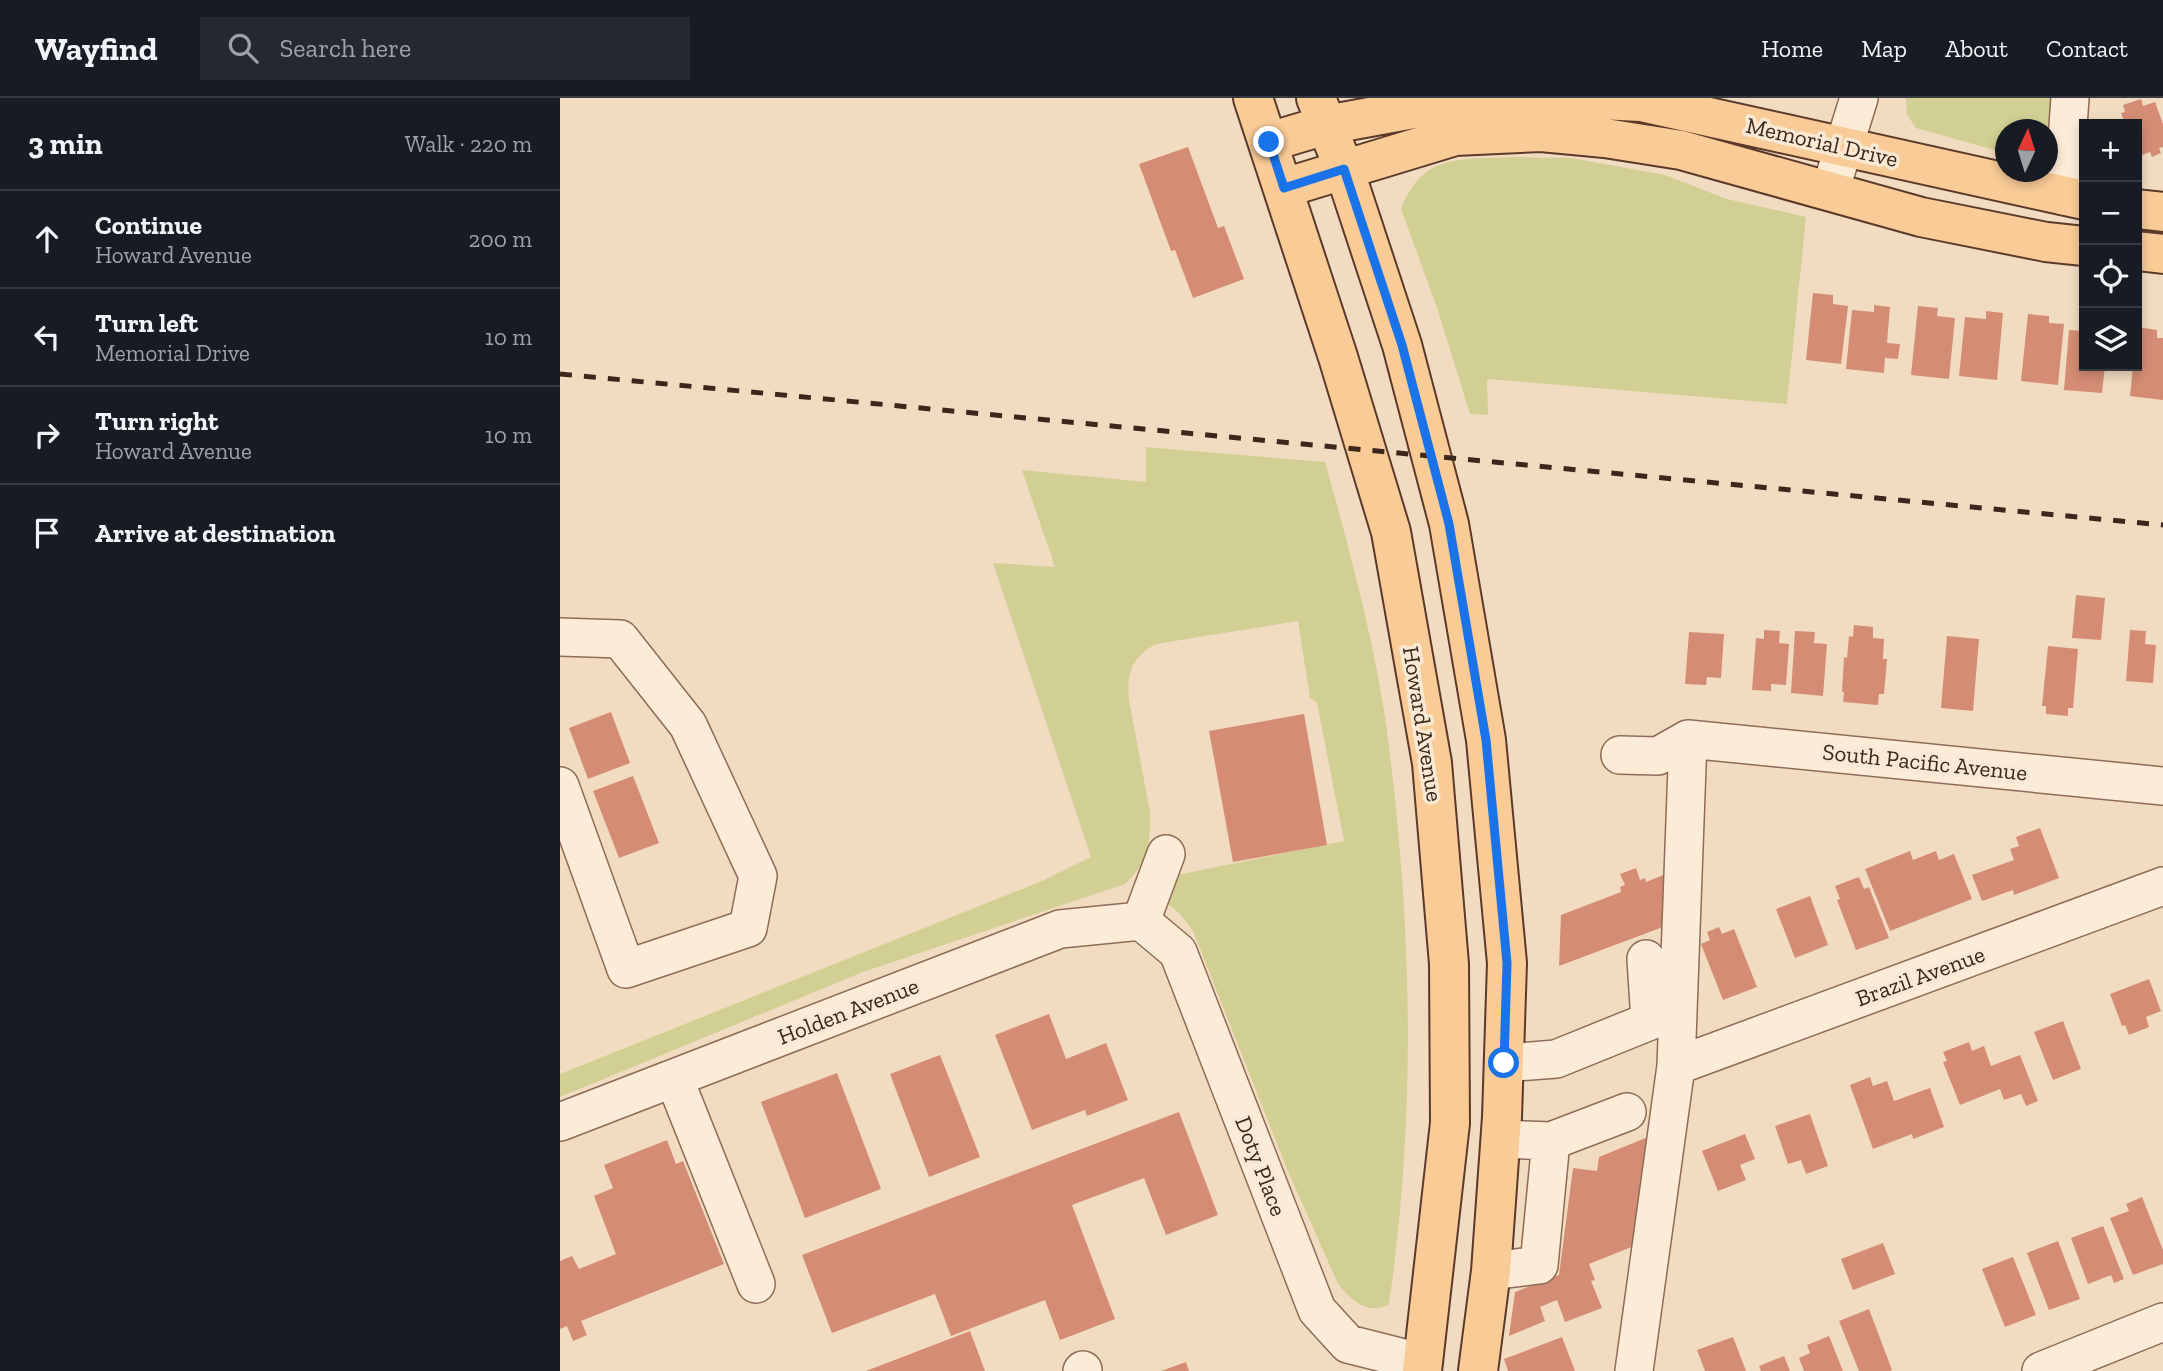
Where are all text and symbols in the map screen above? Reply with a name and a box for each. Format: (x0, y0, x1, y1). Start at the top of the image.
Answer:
search box (200, 17, 690, 80)
text: Wayfind (35, 29, 158, 68)
icon: search (224, 29, 262, 67)
text: Search here (280, 32, 411, 64)
text: Home (1761, 34, 1823, 63)
text: Map (1861, 34, 1907, 63)
text: About (1945, 34, 2008, 63)
text: Contact (2046, 34, 2128, 63)
street label: Memorial Drive (1743, 111, 1901, 173)
north arrow (1995, 119, 2058, 182)
map controls (2079, 119, 2142, 371)
button: + (2079, 119, 2142, 182)
text: 3 min (28, 126, 103, 162)
route end (1253, 126, 1284, 157)
text: Walk · 220 m (405, 130, 532, 158)
button: − (2079, 182, 2142, 245)
text: Continue (95, 209, 202, 241)
icon: ahead (28, 220, 66, 258)
text: 200 m (469, 225, 532, 253)
text: Howard Avenue (95, 241, 252, 269)
button: locate (2079, 245, 2142, 308)
text: Turn left (95, 307, 198, 339)
button: layers (2079, 308, 2142, 371)
icon: left (28, 318, 66, 356)
text: 10 m (485, 323, 532, 351)
text: Memorial Drive (95, 339, 250, 367)
text: Turn right (95, 405, 218, 437)
icon: right (28, 416, 66, 454)
text: 10 m (485, 421, 532, 449)
text: Howard Avenue (95, 437, 252, 465)
icon: arrive (28, 514, 66, 552)
text: Arrive at destination (95, 517, 335, 549)
street label: Howard Avenue (1397, 644, 1449, 804)
street label: South Pacific Avenue (1821, 737, 2029, 787)
street label: Brazil Avenue (1852, 940, 1988, 1012)
street label: Holden Avenue (774, 971, 922, 1051)
route start (1488, 1047, 1519, 1078)
street label: Doty Place (1229, 1112, 1293, 1220)

